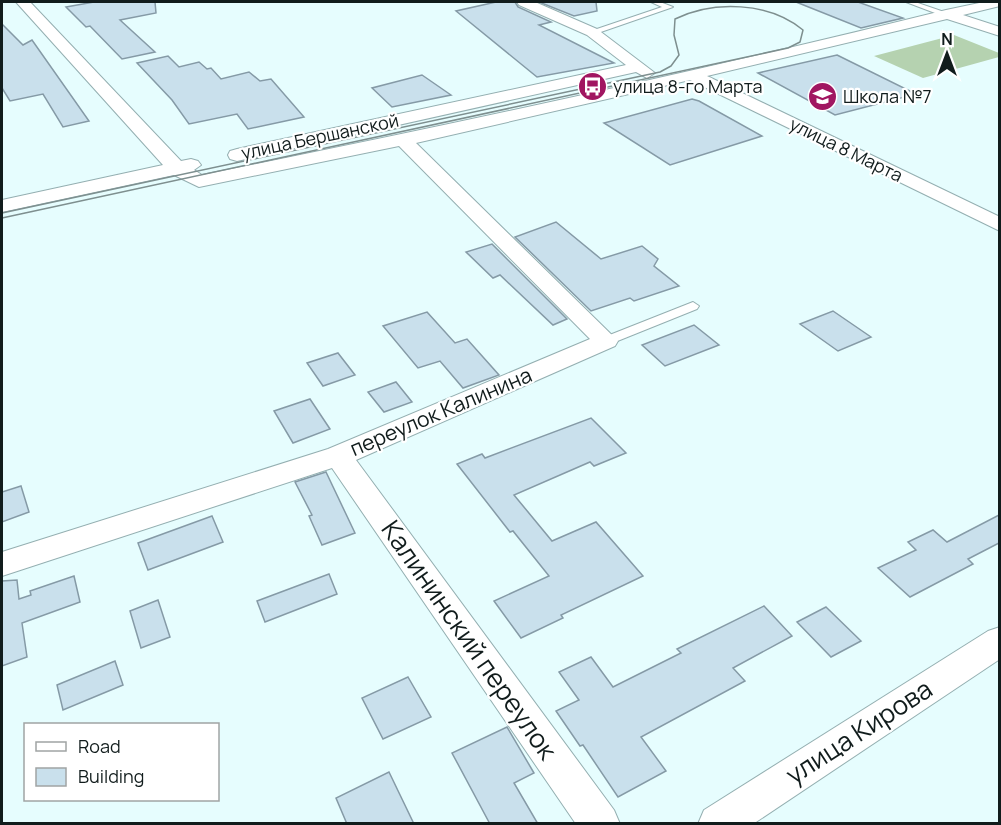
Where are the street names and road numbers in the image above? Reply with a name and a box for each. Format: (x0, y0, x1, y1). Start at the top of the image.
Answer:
street label: улица Бершанской (239, 108, 401, 164)
street label: улица 8 Марта (786, 111, 907, 187)
street label: переулок Калинина (345, 360, 536, 462)
street label: Калининский переулок (374, 513, 567, 767)
street label: улица Кирова (778, 670, 939, 792)

